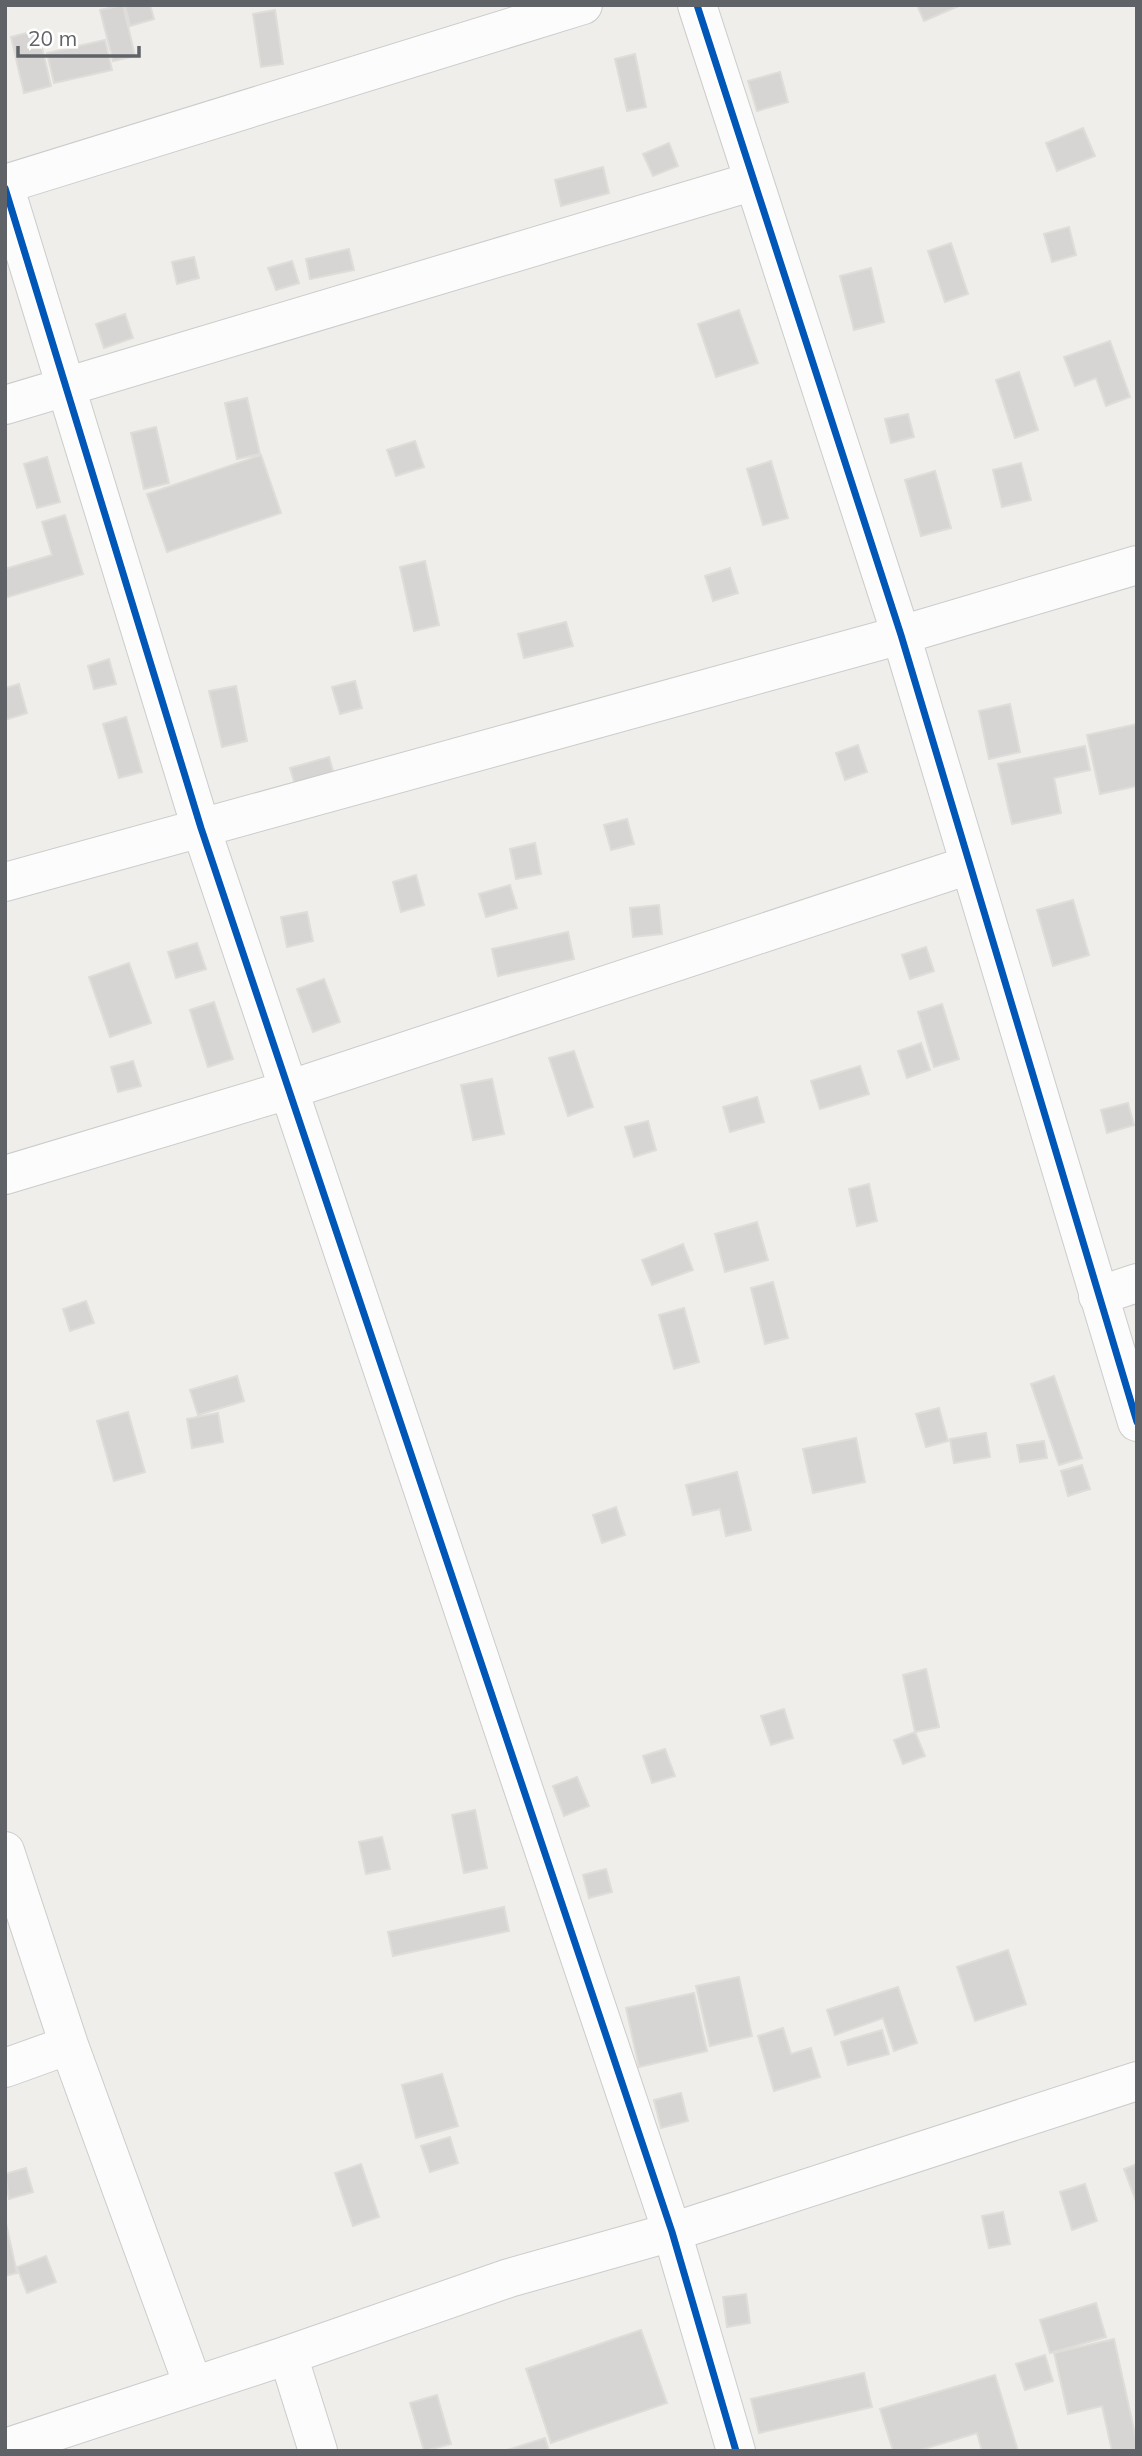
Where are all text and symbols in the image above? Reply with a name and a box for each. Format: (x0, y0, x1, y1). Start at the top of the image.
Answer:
scale bar (18, 14, 138, 58)
text: 20 m (28, 25, 77, 51)

